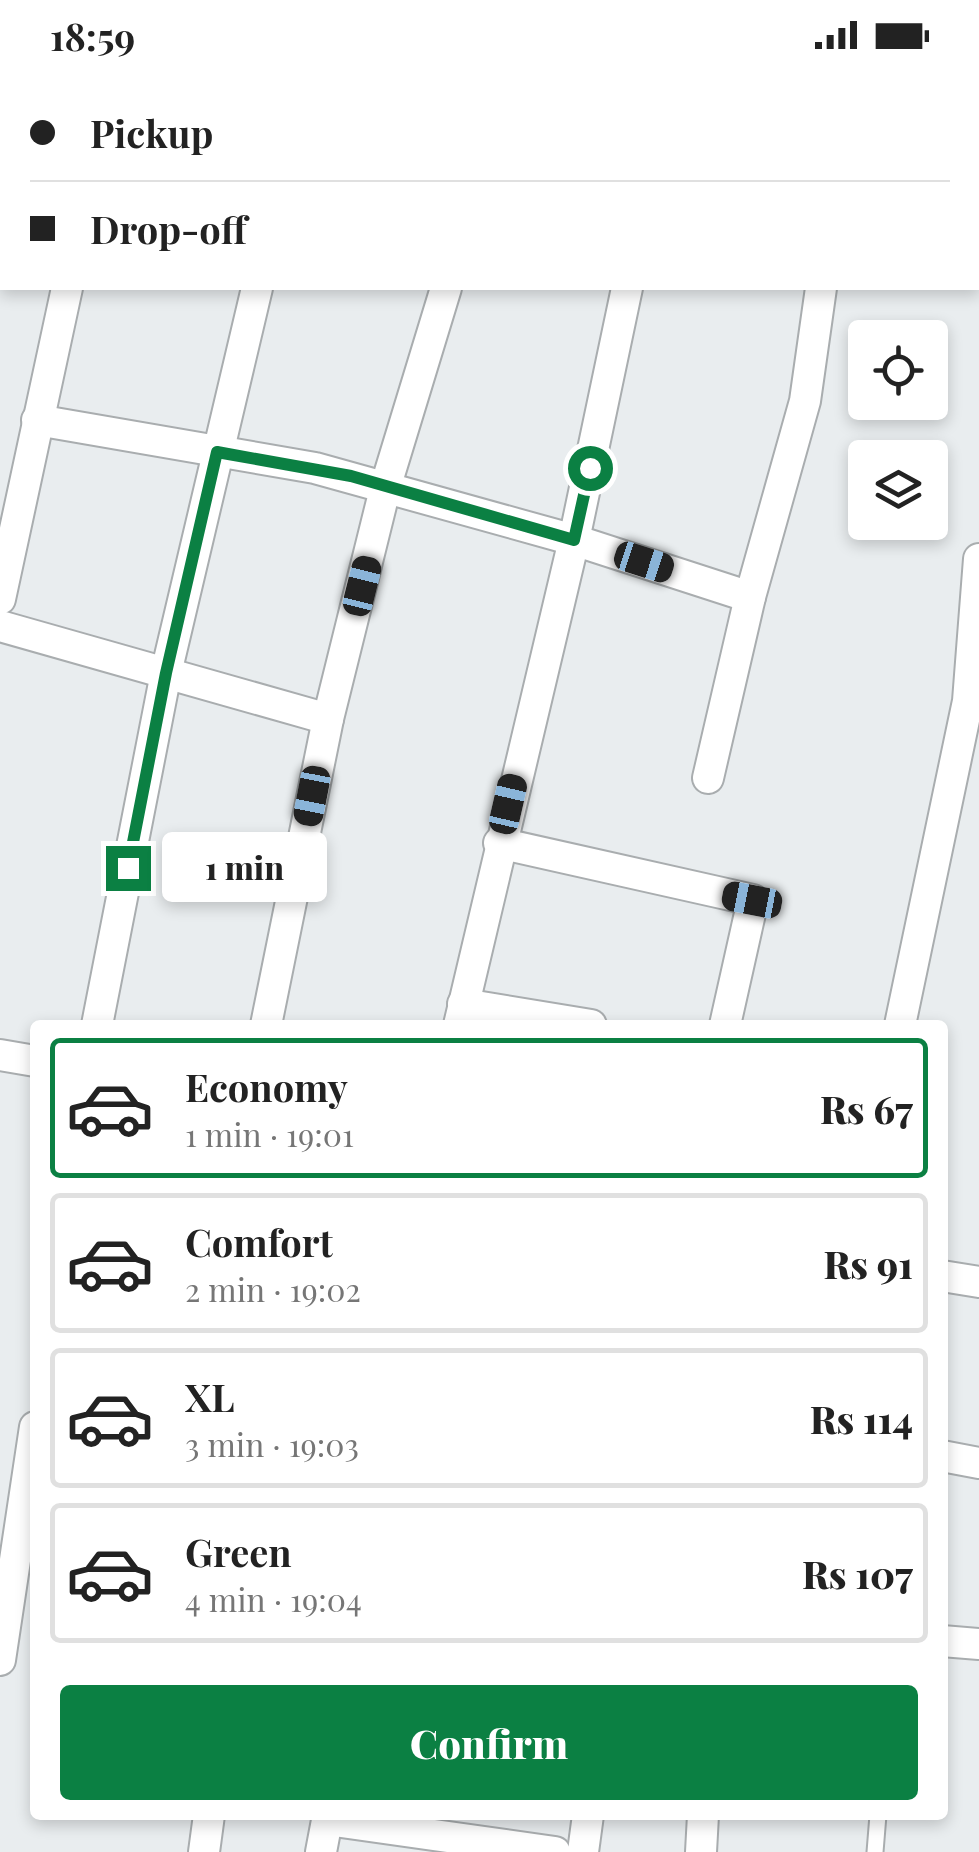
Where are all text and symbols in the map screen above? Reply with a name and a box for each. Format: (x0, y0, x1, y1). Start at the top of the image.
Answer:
text: 18:59 (50, 10, 135, 61)
text: Pickup (90, 107, 213, 158)
text: Drop-off (90, 203, 247, 254)
map controls (848, 320, 948, 540)
button: locate (848, 320, 948, 420)
button: layers (848, 440, 948, 540)
route start (568, 446, 613, 491)
car (611, 538, 677, 586)
car (340, 553, 384, 619)
car (292, 764, 332, 828)
car (487, 771, 529, 837)
callout: 1 min (163, 833, 328, 903)
text: 1 min (205, 845, 284, 888)
route end (106, 846, 151, 891)
car (720, 880, 784, 920)
text: Economy (185, 1061, 348, 1112)
icon: car (65, 1063, 155, 1153)
text: Rs 67 (820, 1083, 913, 1134)
text: 1 min · 19:01 (185, 1112, 354, 1155)
text: Comfort (185, 1216, 333, 1267)
icon: car (65, 1218, 155, 1308)
text: Rs 91 (823, 1238, 913, 1289)
text: 2 min · 19:02 (185, 1267, 361, 1310)
text: XL (185, 1371, 234, 1422)
icon: car (65, 1373, 155, 1463)
text: Rs 114 (810, 1393, 913, 1444)
text: 3 min · 19:03 (185, 1422, 359, 1465)
text: Green (185, 1526, 292, 1577)
icon: car (65, 1528, 155, 1618)
text: Rs 107 (802, 1548, 913, 1599)
text: 4 min · 19:04 (185, 1577, 362, 1620)
button: Confirm (60, 1685, 918, 1800)

